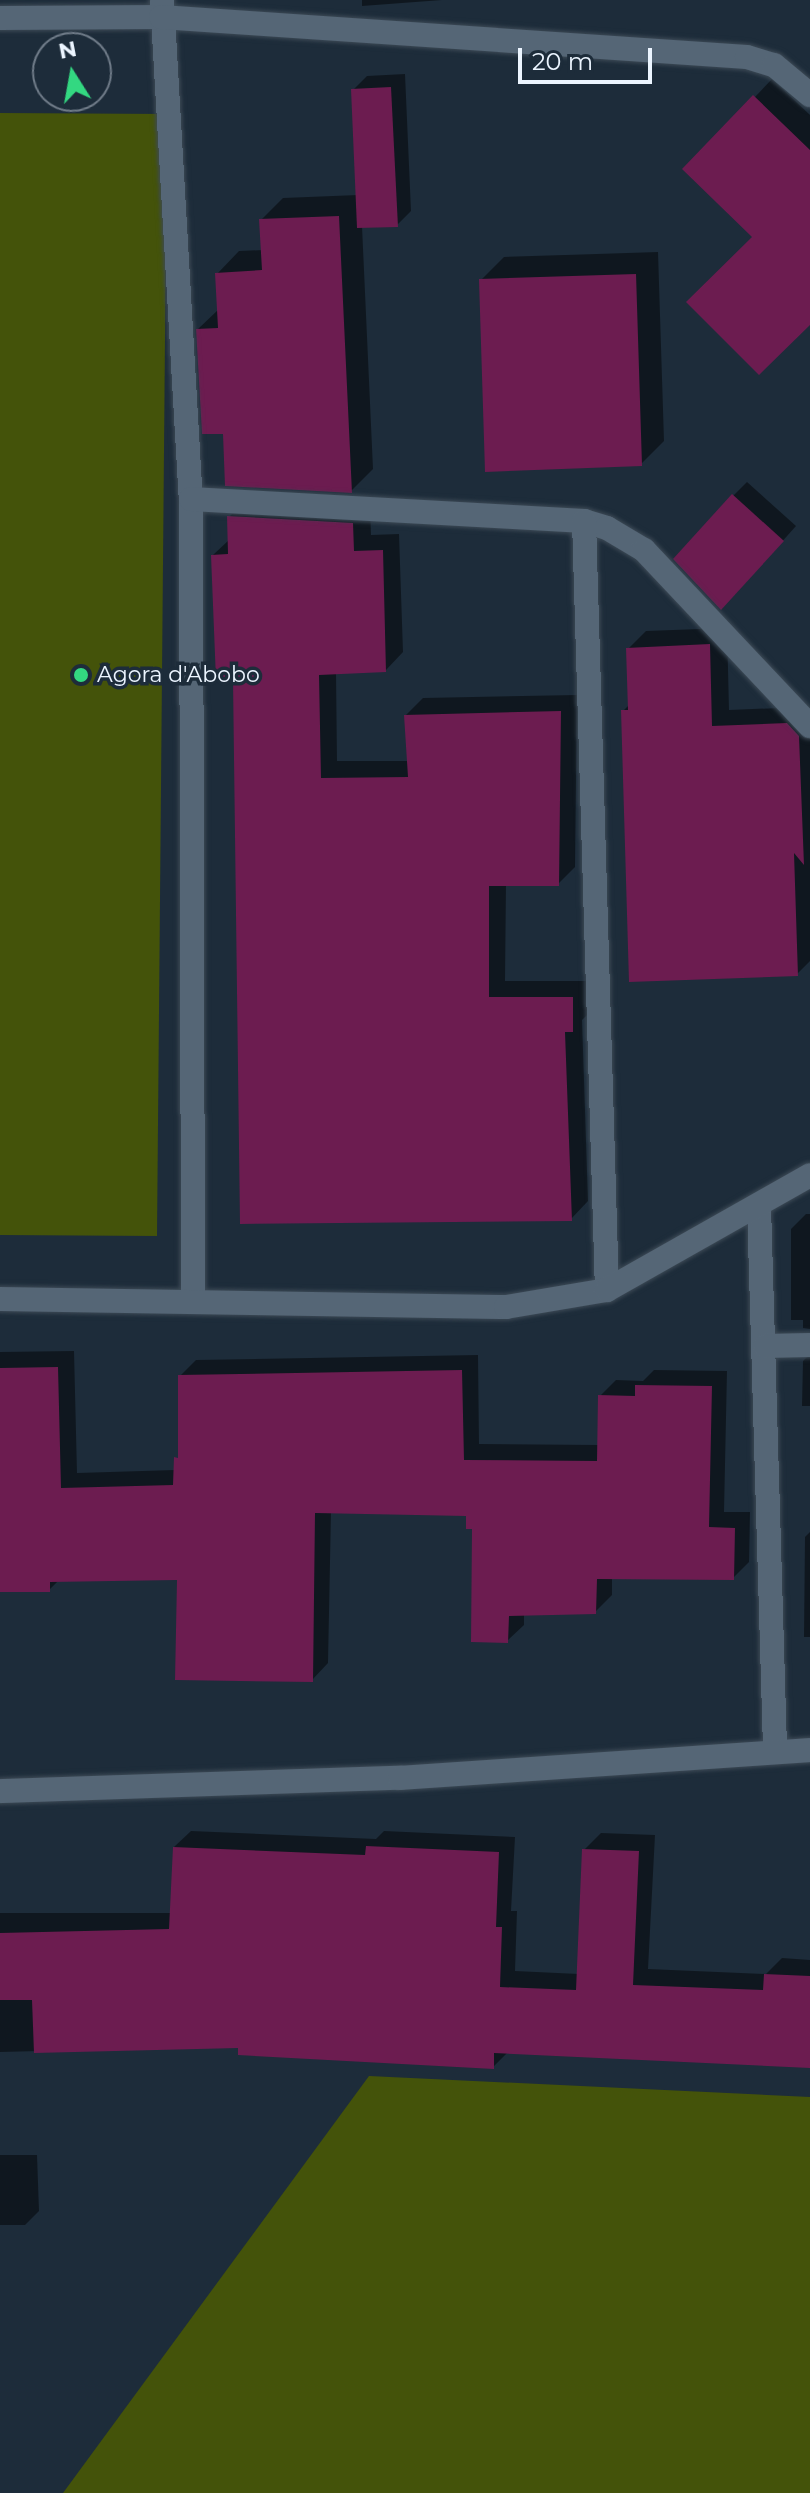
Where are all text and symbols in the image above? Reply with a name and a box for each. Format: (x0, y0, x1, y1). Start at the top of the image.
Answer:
north arrow (32, 32, 112, 112)
scale bar (522, 32, 656, 82)
text: N (56, 35, 79, 65)
text: 20 m (532, 47, 593, 76)
place label: Agora d'Abobo (97, 662, 260, 688)
marker: Agora d'Abobo (72, 666, 90, 684)

